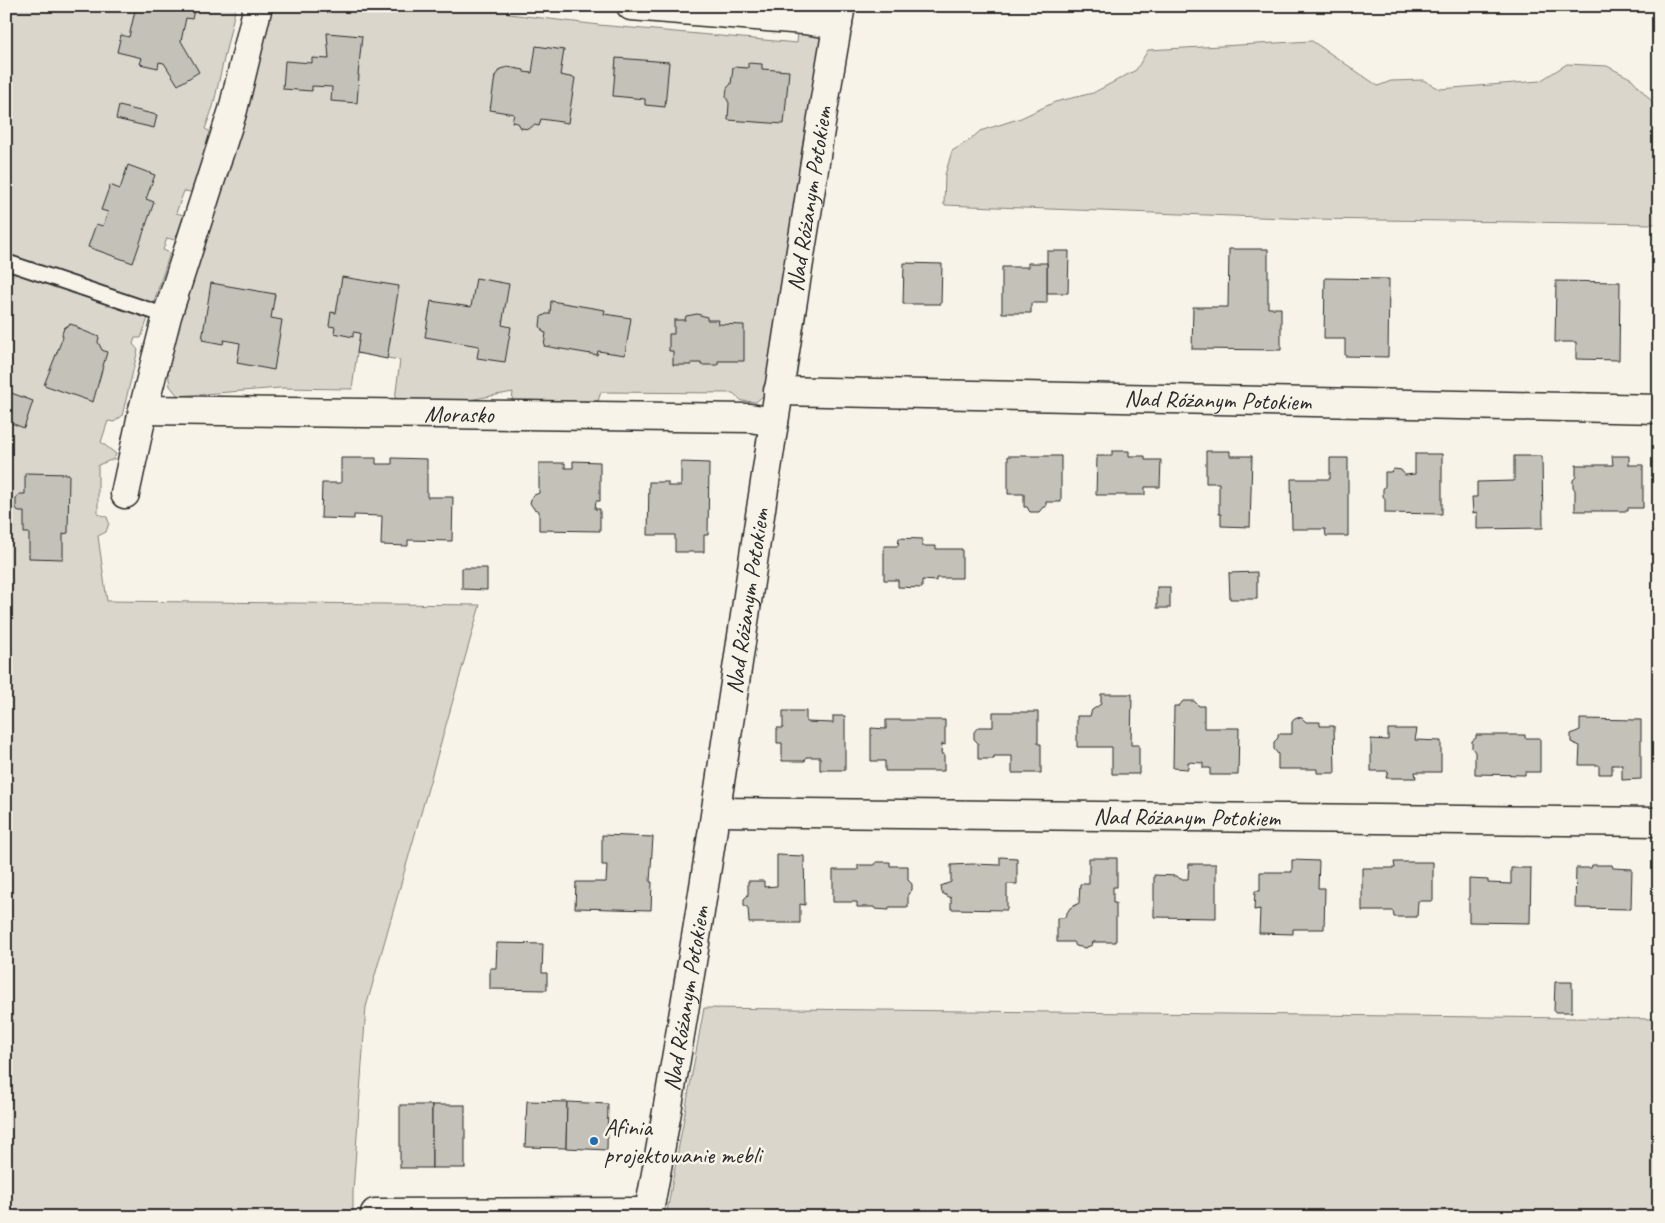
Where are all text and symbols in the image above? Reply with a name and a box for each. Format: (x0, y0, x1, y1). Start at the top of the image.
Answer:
street label: Nad Różanym Potokiem (780, 104, 839, 293)
street label: Nad Różanym Potokiem (1124, 383, 1312, 417)
street label: Morasko (424, 399, 495, 430)
street label: Nad Różanym Potokiem (719, 506, 776, 696)
street label: Nad Różanym Potokiem (1093, 801, 1281, 833)
street label: Nad Różanym Potokiem (656, 903, 716, 1093)
place label: Afinia projektowanie mebli (604, 1112, 764, 1170)
marker: Afinia projektowanie mebli (588, 1135, 600, 1147)

